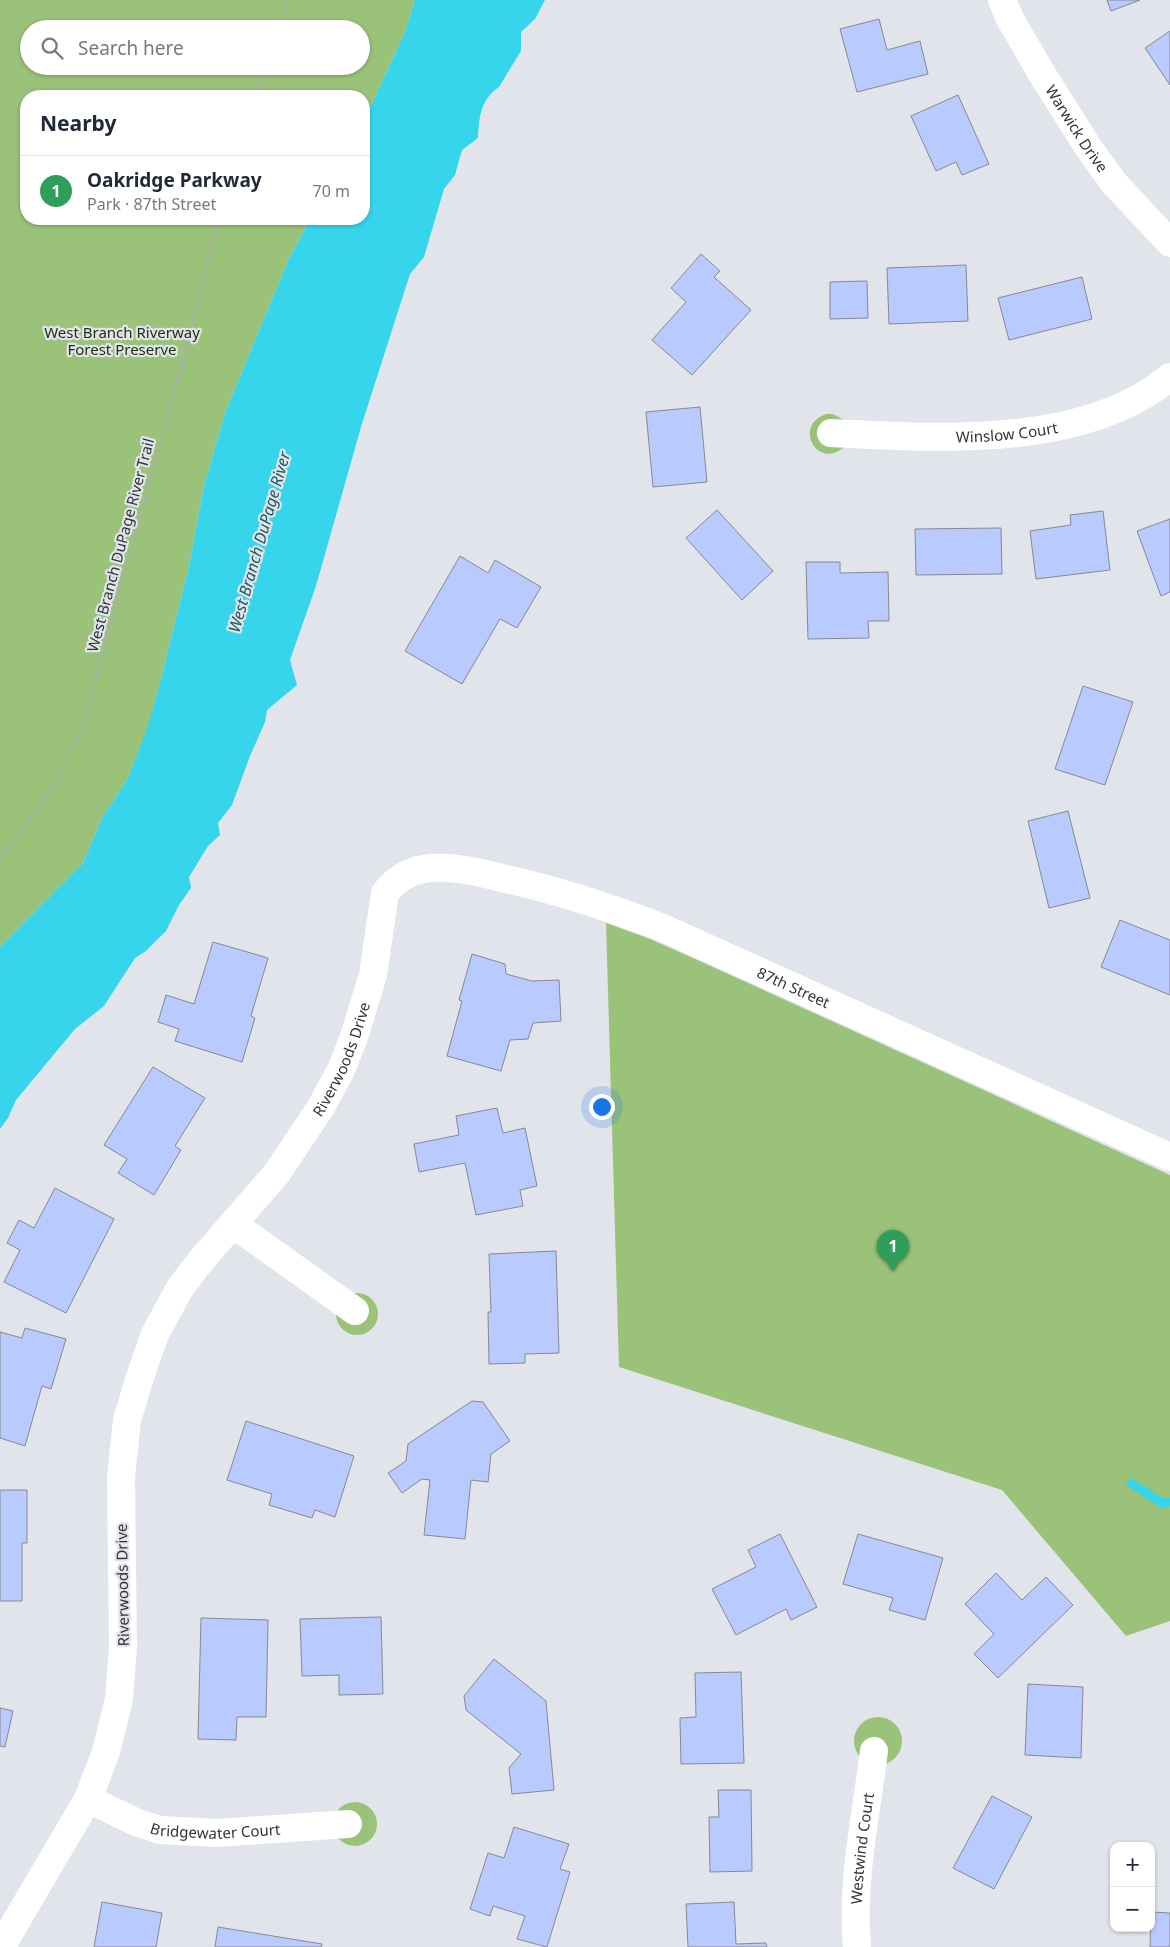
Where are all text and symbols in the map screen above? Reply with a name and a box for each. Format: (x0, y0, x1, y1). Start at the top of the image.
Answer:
search box (20, 20, 370, 75)
icon: search (38, 34, 66, 62)
text: Search here (78, 35, 184, 61)
street label: Warwick Drive (1041, 81, 1113, 176)
text: Nearby (40, 109, 116, 137)
text: Oakridge Parkway (87, 167, 262, 193)
text: 1 (51, 180, 61, 202)
text: 70 m (313, 180, 350, 202)
text: Park · 87th Street (87, 193, 216, 215)
park label: West Branch Riverway Forest Preserve (44, 322, 200, 359)
street label: Winslow Court (956, 417, 1060, 447)
street label: West Branch DuPage River Trail (82, 436, 158, 654)
water label: West Branch DuPage River (223, 448, 296, 635)
street label: 87th Street (754, 962, 834, 1012)
street label: Riverwoods Drive (308, 999, 374, 1120)
your location (589, 1094, 615, 1120)
pin: 1 (877, 1230, 909, 1271)
street label: Riverwoods Drive (111, 1523, 133, 1647)
street label: Westwind Court (846, 1791, 878, 1905)
street label: Bridgewater Court (148, 1818, 282, 1843)
map controls (1110, 1842, 1155, 1932)
button: + (1110, 1842, 1155, 1887)
button: − (1110, 1887, 1155, 1932)

